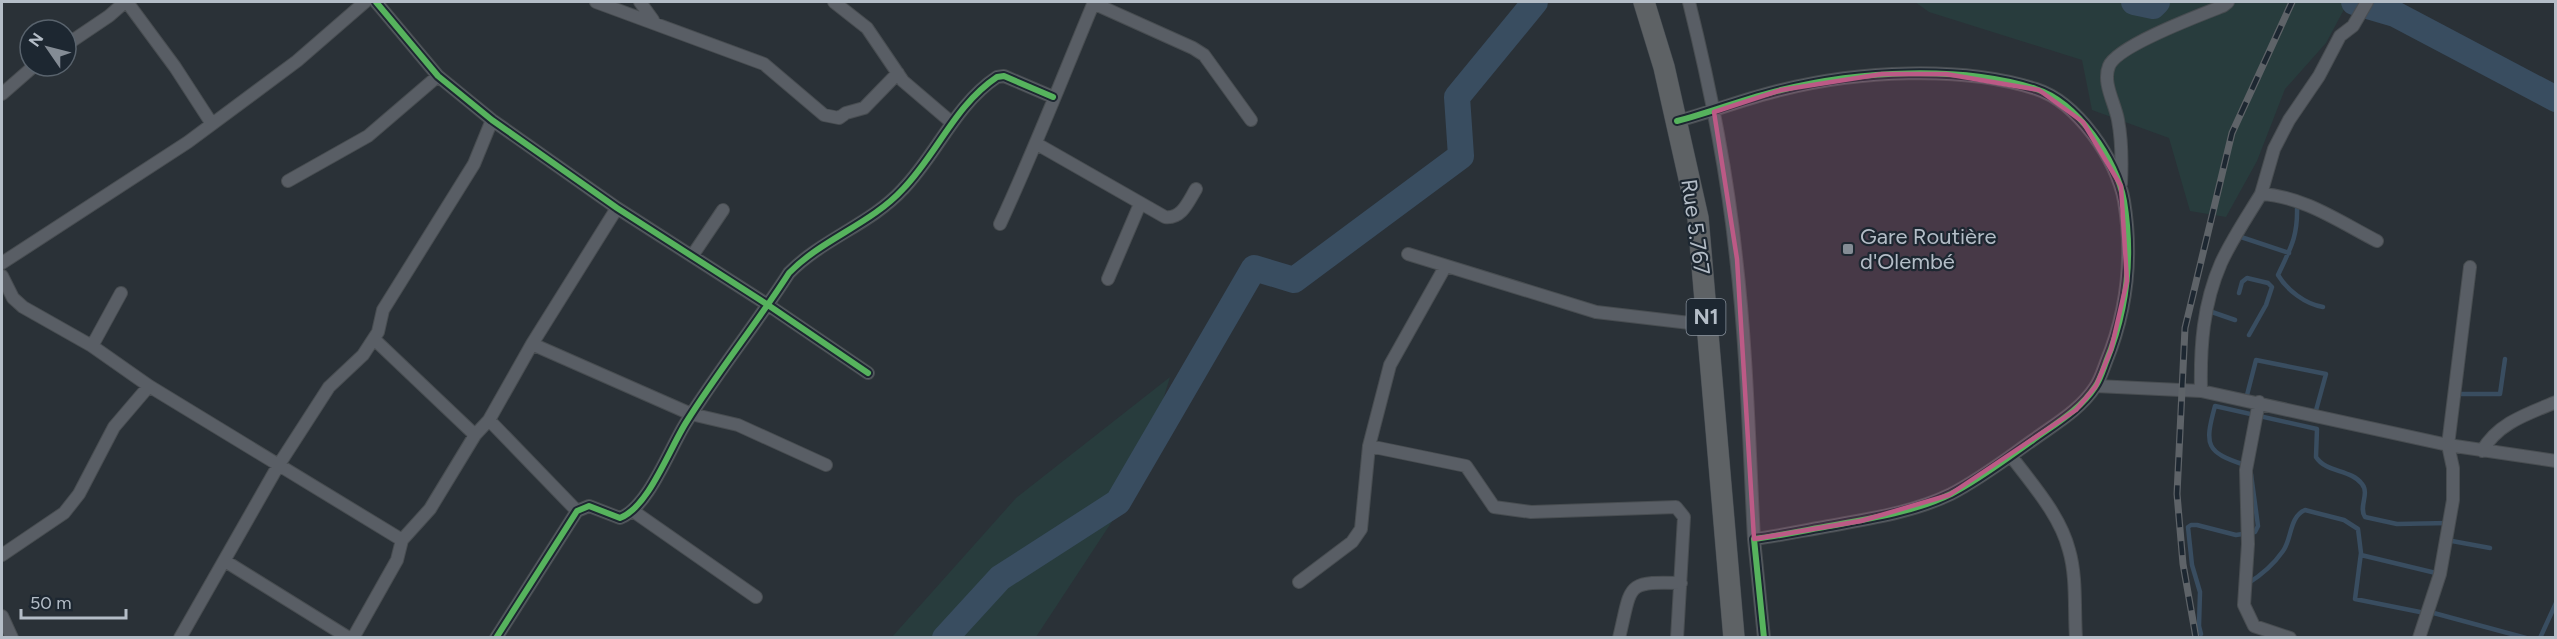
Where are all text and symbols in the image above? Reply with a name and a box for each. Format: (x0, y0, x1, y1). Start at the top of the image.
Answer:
north arrow (18, 18, 78, 78)
text: N (25, 29, 47, 50)
street label: Rue 5.767 (1675, 177, 1716, 277)
place label: Gare Routière d'Olembé (1860, 223, 1997, 275)
marker: Gare Routière d'Olembé (1841, 242, 1855, 256)
road number: N1 (1686, 299, 1726, 335)
scale bar (21, 582, 126, 620)
text: 50 m (30, 592, 72, 614)

